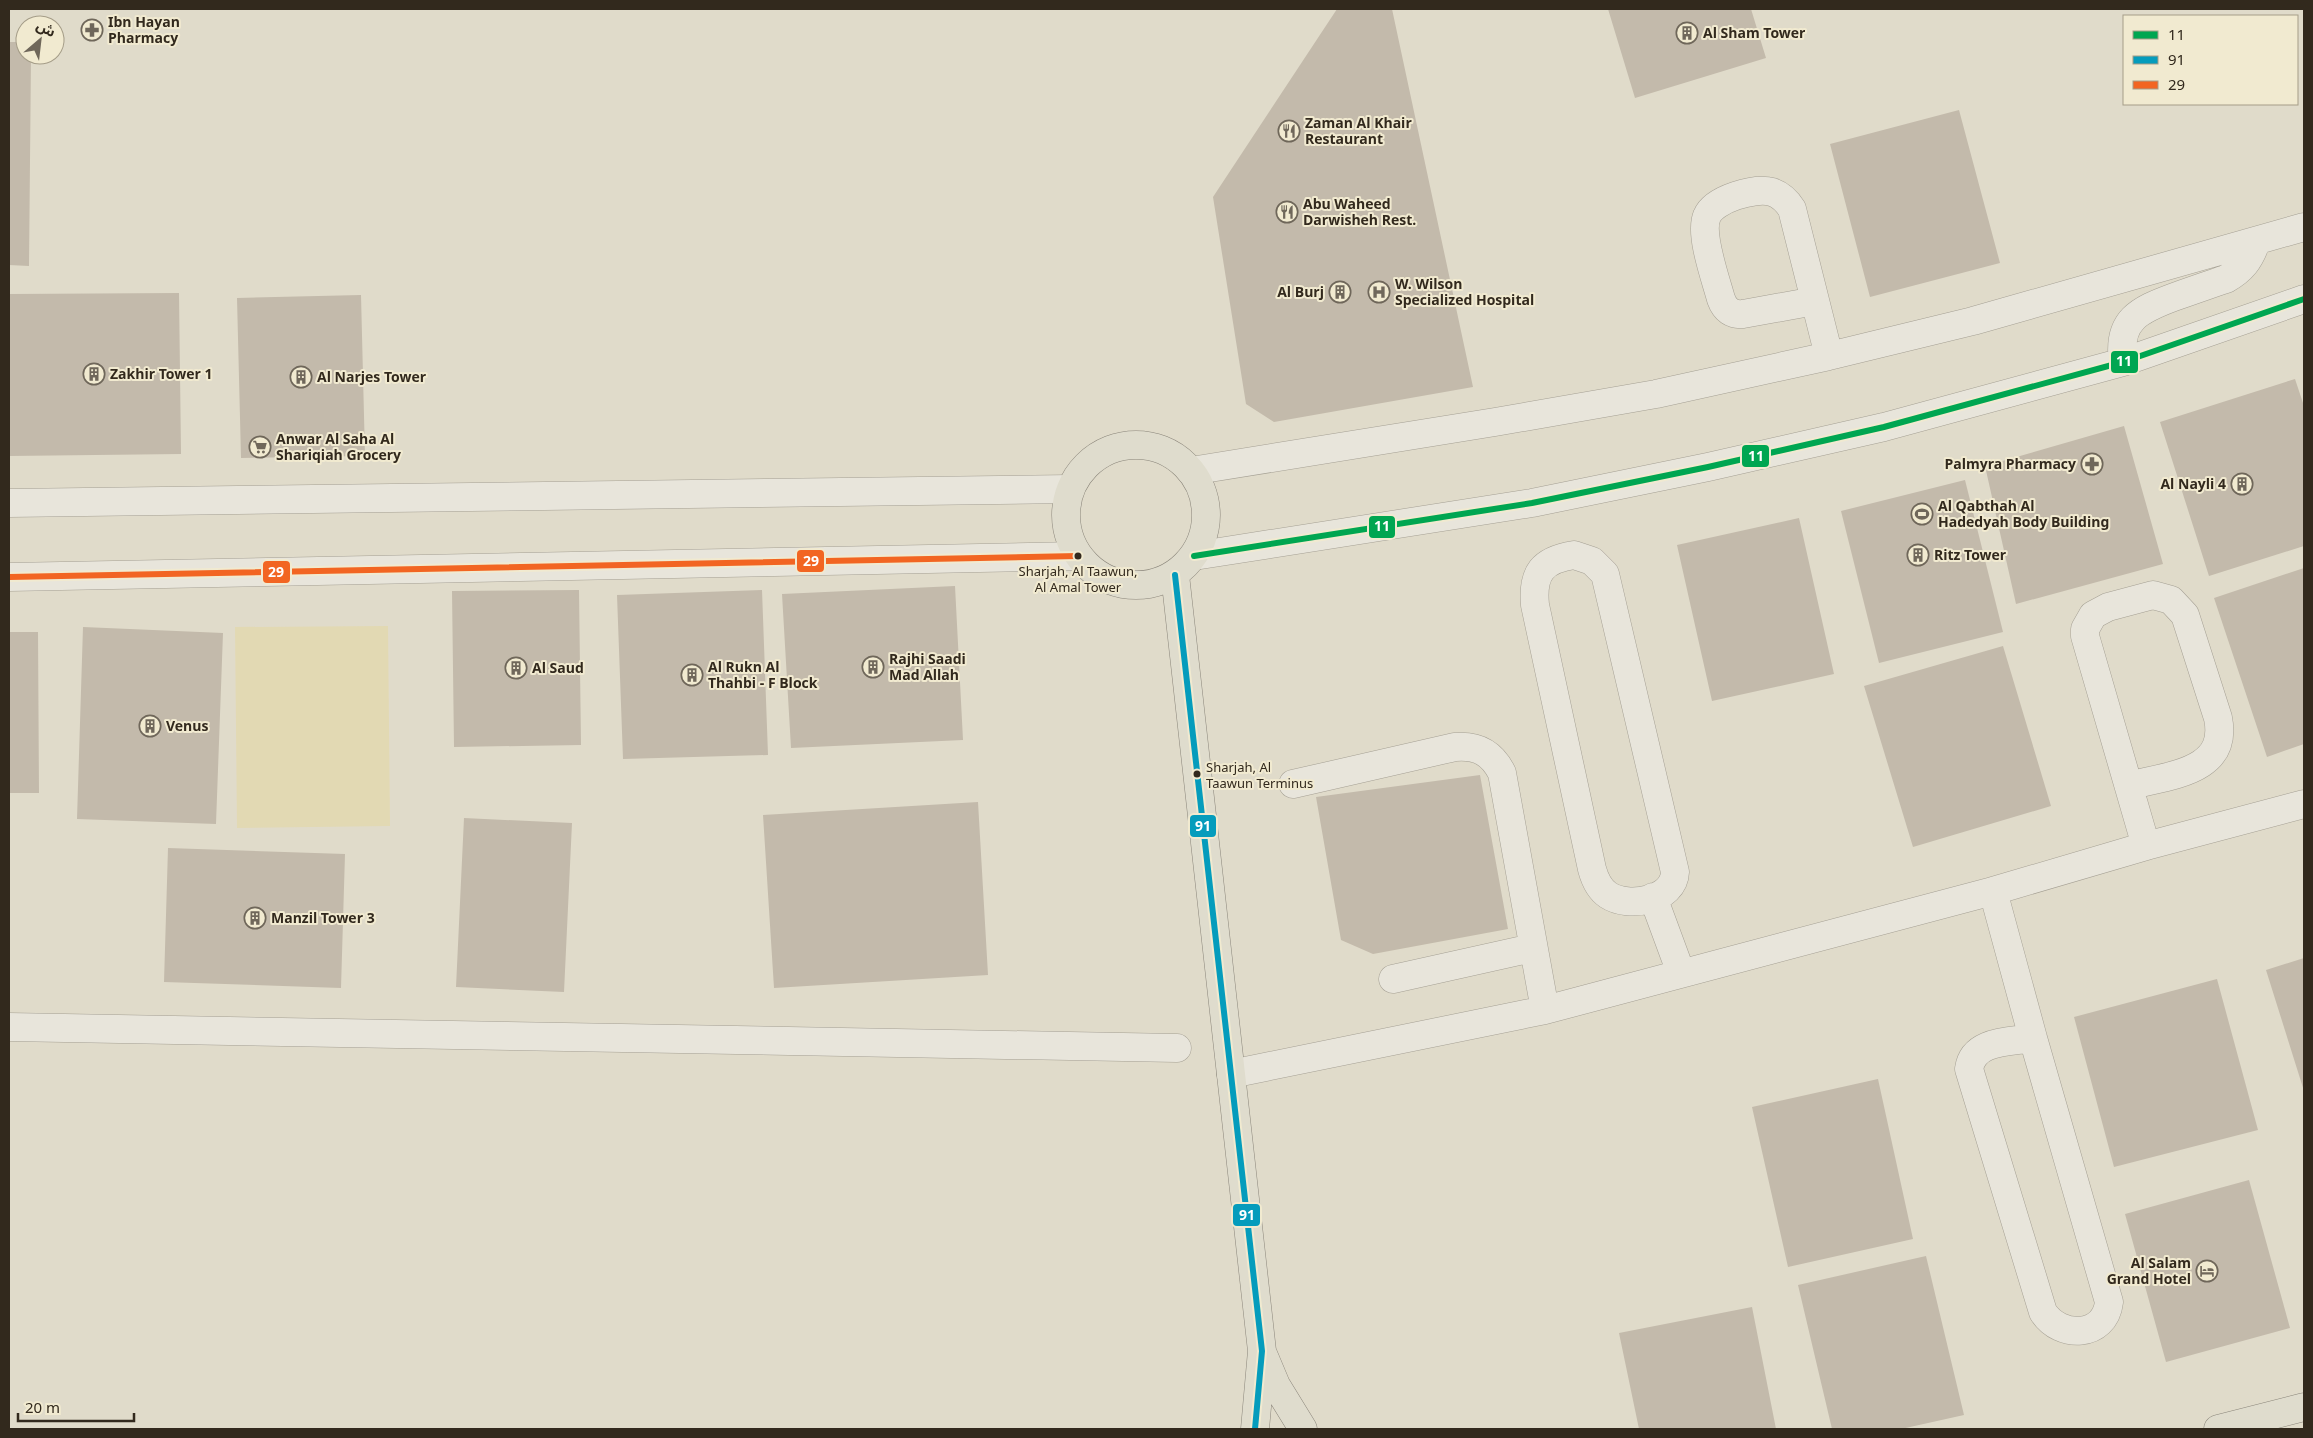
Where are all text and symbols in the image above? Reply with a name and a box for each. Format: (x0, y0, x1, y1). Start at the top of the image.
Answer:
place label: Ibn Hayan Pharmacy (108, 8, 180, 53)
text: ش (31, 12, 61, 46)
north arrow (15, 15, 65, 65)
legend (2123, 15, 2298, 105)
pharmacy icon: Ibn Hayan Pharmacy (80, 18, 104, 42)
place label: Al Sham Tower (1703, 19, 1806, 48)
text: 11 (2168, 19, 2185, 51)
building icon: Al Sham Tower (1675, 21, 1699, 45)
text: 91 (2168, 44, 2185, 76)
text: 29 (2168, 69, 2185, 101)
place label: Zaman Al Khair Restaurant (1305, 109, 1412, 154)
restaurant icon: Zaman Al Khair Restaurant (1277, 119, 1301, 143)
place label: Abu Waheed Darwisheh Rest. (1303, 190, 1416, 235)
restaurant icon: Abu Waheed Darwisheh Rest. (1275, 200, 1299, 224)
place label: W. Wilson Specialized Hospital (1395, 270, 1534, 315)
place label: Al Burj (1277, 278, 1324, 307)
building icon: Al Burj (1328, 280, 1352, 304)
hospital icon: W. Wilson Specialized Hospital (1367, 280, 1391, 304)
text: 11 (2116, 347, 2132, 376)
line badge: 11 (2110, 350, 2139, 374)
place label: Zakhir Tower 1 (110, 360, 212, 389)
building icon: Zakhir Tower 1 (82, 362, 106, 386)
place label: Al Narjes Tower (317, 363, 427, 392)
building icon: Al Narjes Tower (289, 365, 313, 389)
place label: Anwar Al Saha Al Shariqiah Grocery (276, 425, 401, 470)
supermarket icon: Anwar Al Saha Al Shariqiah Grocery (248, 435, 272, 459)
text: 11 (1748, 442, 1764, 471)
line badge: 11 (1741, 444, 1770, 468)
place label: Palmyra Pharmacy (1944, 450, 2076, 479)
pharmacy icon: Palmyra Pharmacy (2080, 452, 2104, 476)
place label: Al Nayli 4 (2160, 470, 2226, 499)
building icon: Al Nayli 4 (2230, 472, 2254, 496)
place label: Al Qabthah Al Hadedyah Body Building (1938, 492, 2109, 537)
sports icon: Al Qabthah Al Hadedyah Body Building (1910, 502, 1934, 526)
text: 11 (1374, 512, 1390, 541)
line badge: 11 (1368, 515, 1396, 539)
place label: Ritz Tower (1934, 541, 2007, 570)
building icon: Ritz Tower (1906, 543, 1930, 567)
text: 29 (803, 547, 819, 576)
line badge: 29 (796, 549, 825, 573)
marker: Sharjah, Al Taawun, Al Amal Tower (1073, 551, 1083, 561)
text: 29 (268, 558, 284, 587)
place label: Sharjah, Al Taawun, Al Amal Tower (1019, 558, 1137, 602)
line badge: 29 (262, 560, 291, 584)
place label: Rajhi Saadi Mad Allah (889, 645, 966, 690)
place label: Al Rukn Al Thahbi - F Block (708, 653, 818, 698)
place label: Al Saud (532, 654, 584, 683)
building icon: Rajhi Saadi Mad Allah (861, 655, 885, 679)
building icon: Al Saud (504, 656, 528, 680)
building icon: Al Rukn Al Thahbi - F Block (680, 663, 704, 687)
place label: Venus (166, 712, 208, 741)
building icon: Venus (138, 714, 162, 738)
place label: Sharjah, Al Taawun Terminus (1206, 754, 1313, 798)
marker: Sharjah, Al Taawun Terminus (1192, 769, 1202, 779)
text: 91 (1195, 812, 1211, 841)
line badge: 91 (1189, 814, 1217, 838)
place label: Manzil Tower 3 (271, 904, 375, 933)
building icon: Manzil Tower 3 (243, 906, 267, 930)
text: 91 (1239, 1201, 1255, 1230)
line badge: 91 (1232, 1203, 1261, 1227)
place label: Al Salam Grand Hotel (2107, 1249, 2191, 1294)
hotel icon: Al Salam Grand Hotel (2195, 1259, 2219, 1283)
scale bar (18, 1390, 134, 1422)
text: 20 m (25, 1392, 60, 1424)

